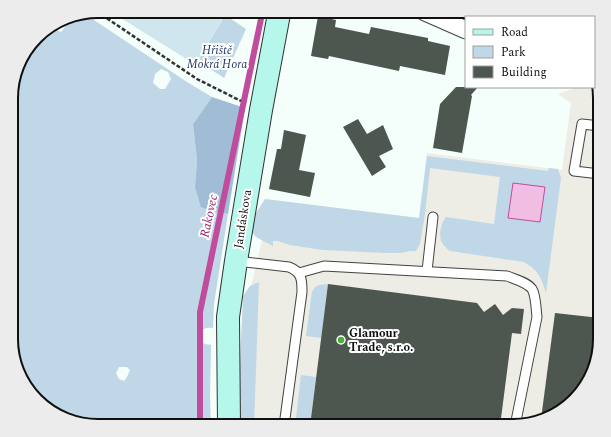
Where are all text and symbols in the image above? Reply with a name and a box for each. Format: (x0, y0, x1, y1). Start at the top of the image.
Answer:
legend (465, 16, 595, 88)
text: Road (501, 23, 528, 42)
park label: Hřiště Mokrá Hora (187, 41, 247, 74)
text: Park (501, 43, 526, 62)
text: Building (501, 63, 547, 82)
street label: Jandáskova (229, 188, 257, 250)
water label: Rakovec (195, 192, 223, 239)
place label: Glamour Trade, s.r.o. (349, 324, 413, 357)
marker: Glamour Trade, s.r.o. (336, 335, 346, 345)

